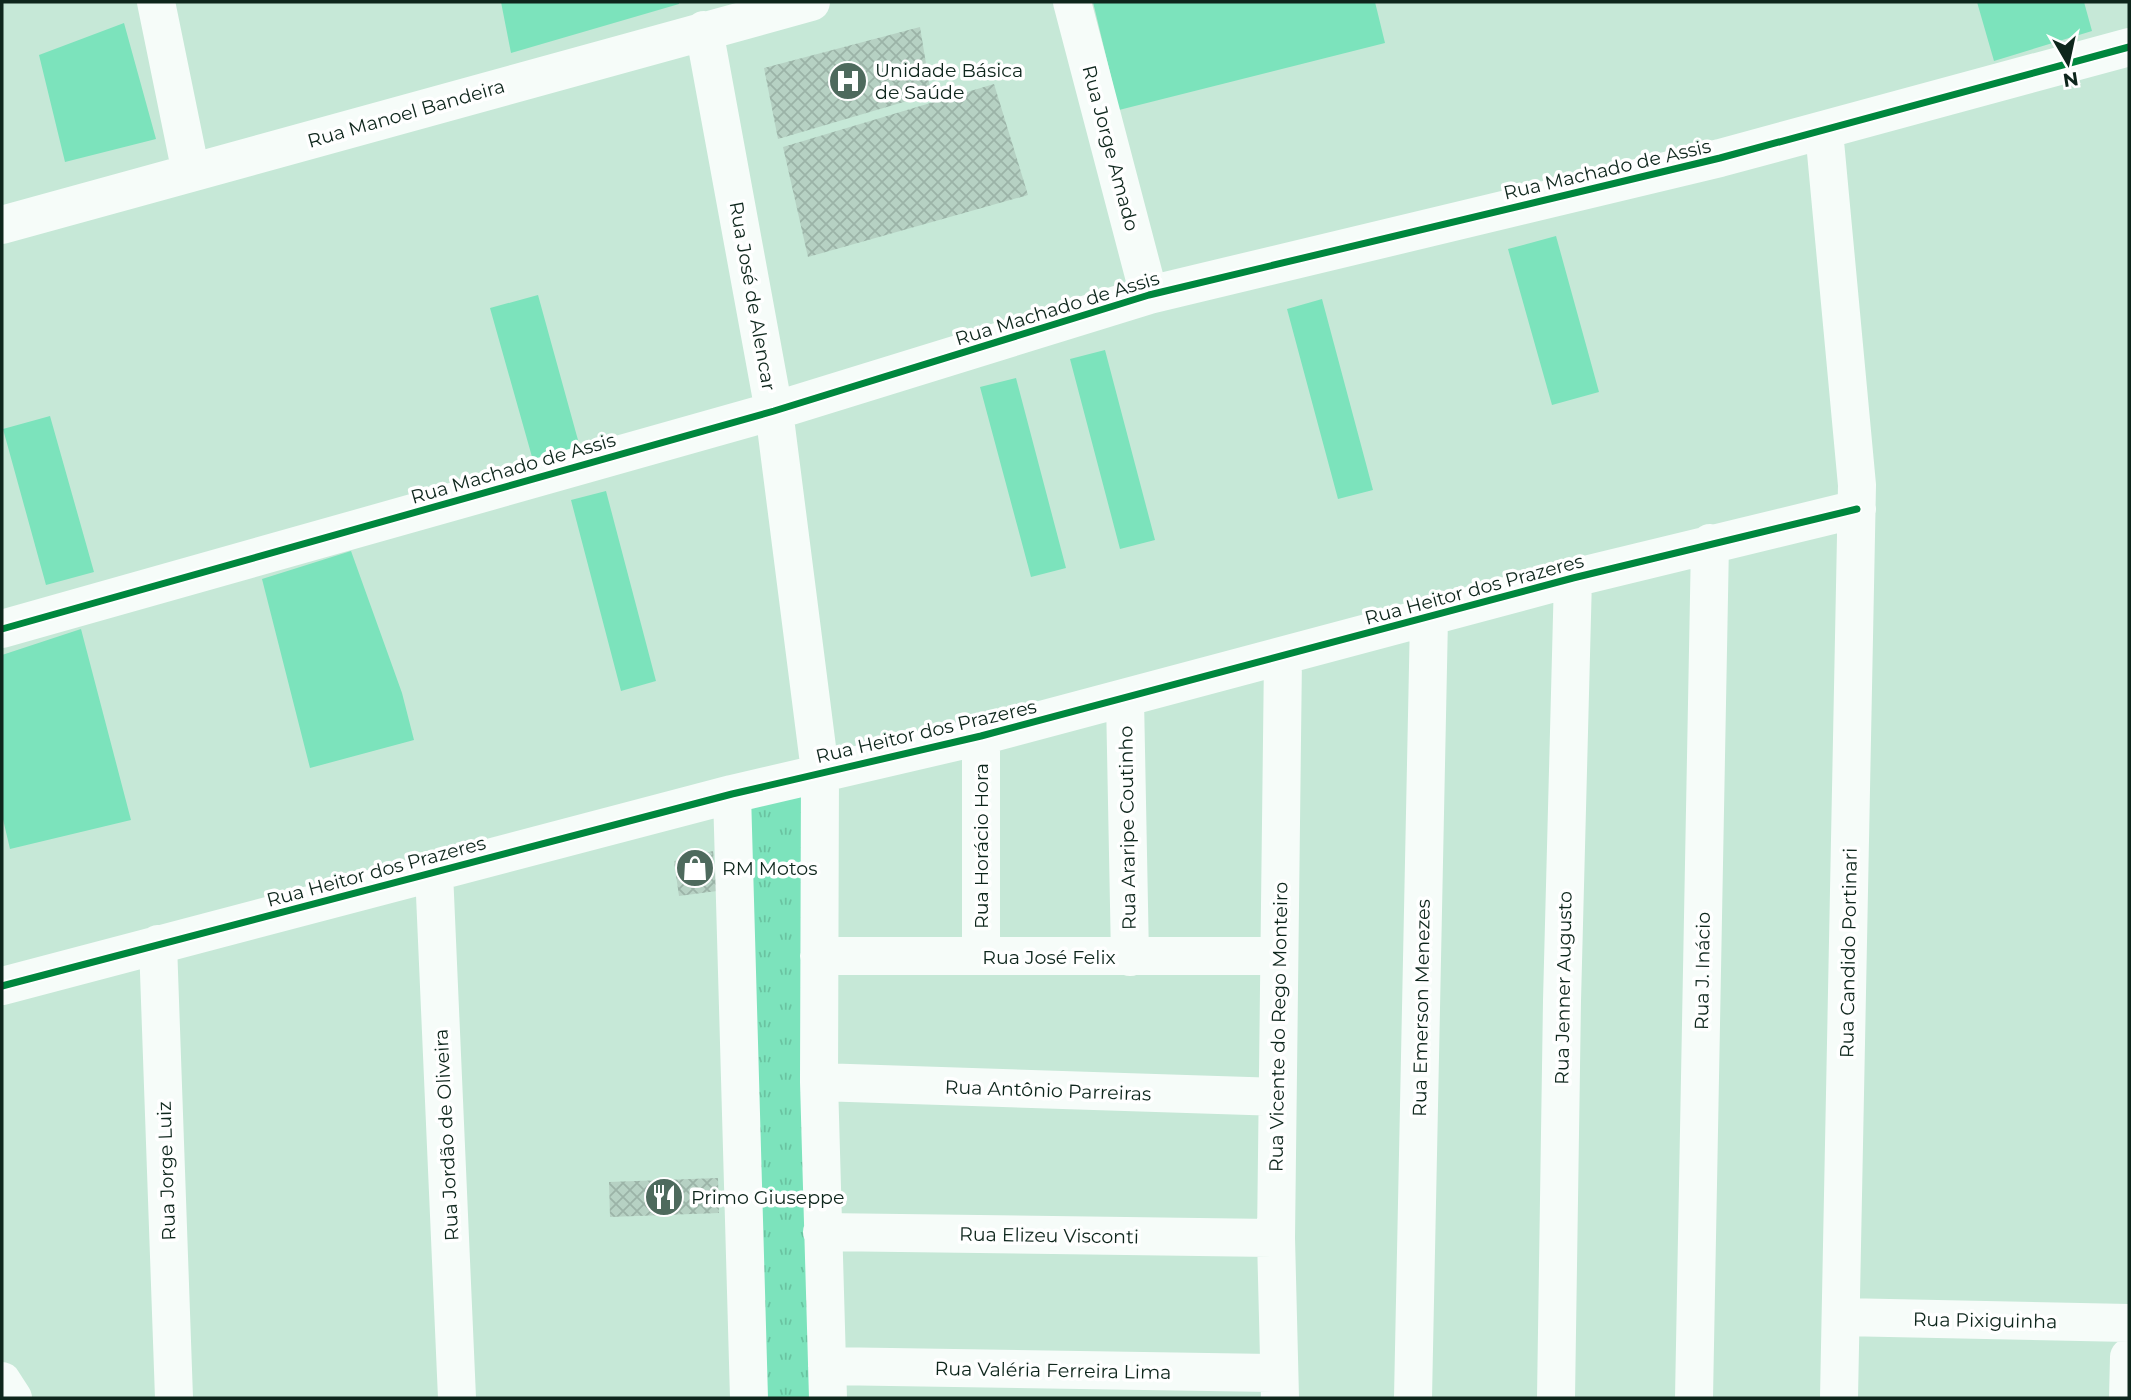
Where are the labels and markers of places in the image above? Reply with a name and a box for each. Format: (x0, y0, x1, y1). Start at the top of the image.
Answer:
place label: Unidade Básica de Saúde (875, 59, 1023, 104)
hospital icon: Unidade Básica de Saúde (827, 60, 869, 102)
shop icon: RM Motos (674, 847, 716, 889)
place label: RM Motos (722, 857, 817, 880)
restaurant icon: Primo Giuseppe (643, 1176, 685, 1218)
place label: Primo Giuseppe (691, 1186, 844, 1209)

